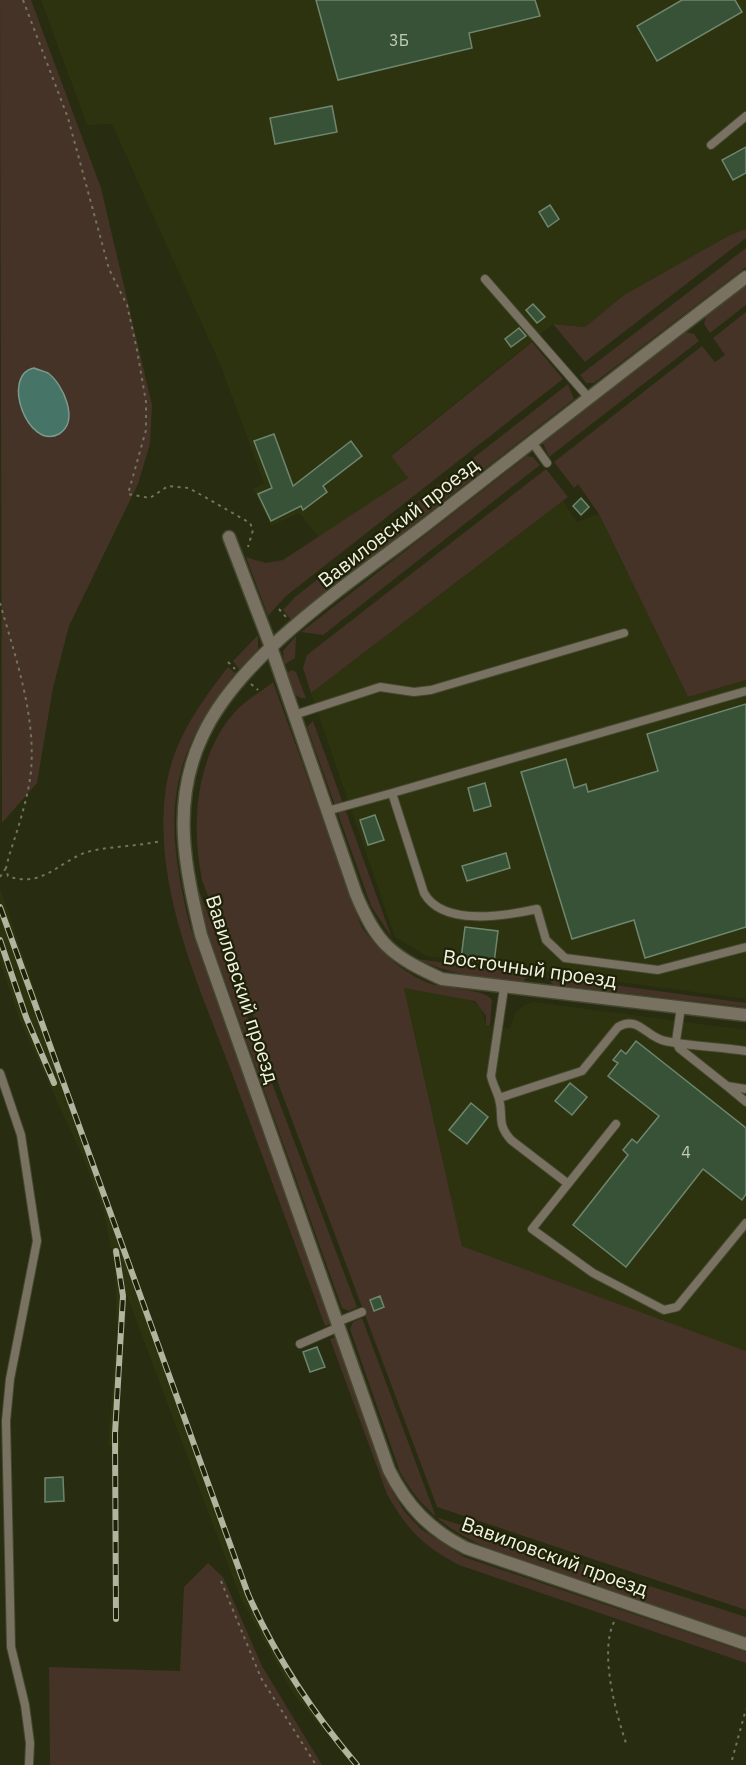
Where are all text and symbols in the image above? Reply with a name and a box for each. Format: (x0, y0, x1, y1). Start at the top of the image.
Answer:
house number: 3Б (389, 30, 409, 50)
street label: Вавиловский проезд (312, 451, 484, 593)
street label: Вавиловский проезд (200, 891, 286, 1087)
street label: Восточный проезд (441, 942, 619, 994)
house number: 4 (681, 1142, 691, 1162)
street label: Вавиловский проезд (458, 1510, 652, 1602)

